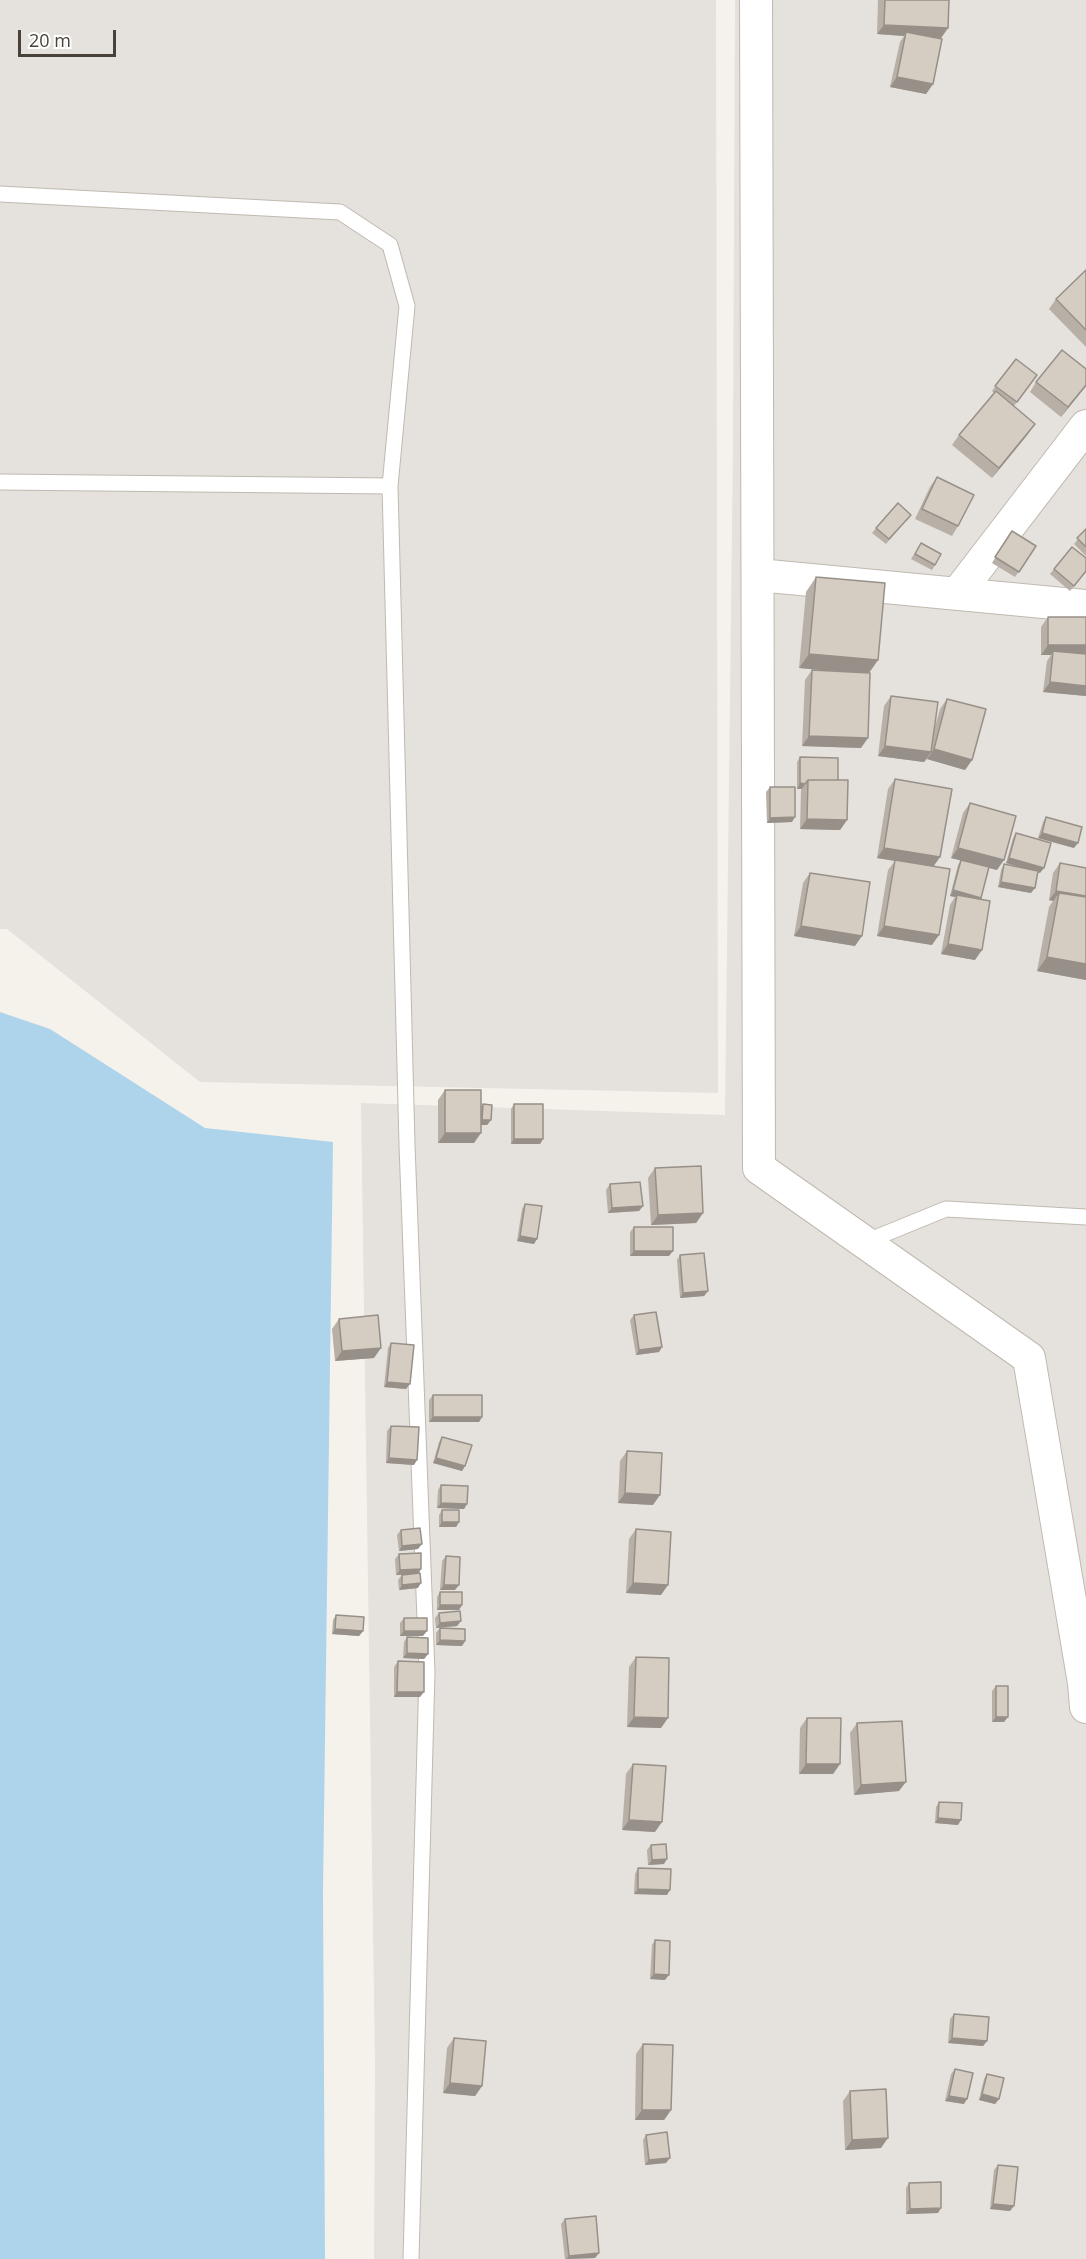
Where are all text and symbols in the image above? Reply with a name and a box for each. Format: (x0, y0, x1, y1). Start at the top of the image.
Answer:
scale bar (21, 18, 118, 56)
text: 20 m (29, 28, 71, 52)

